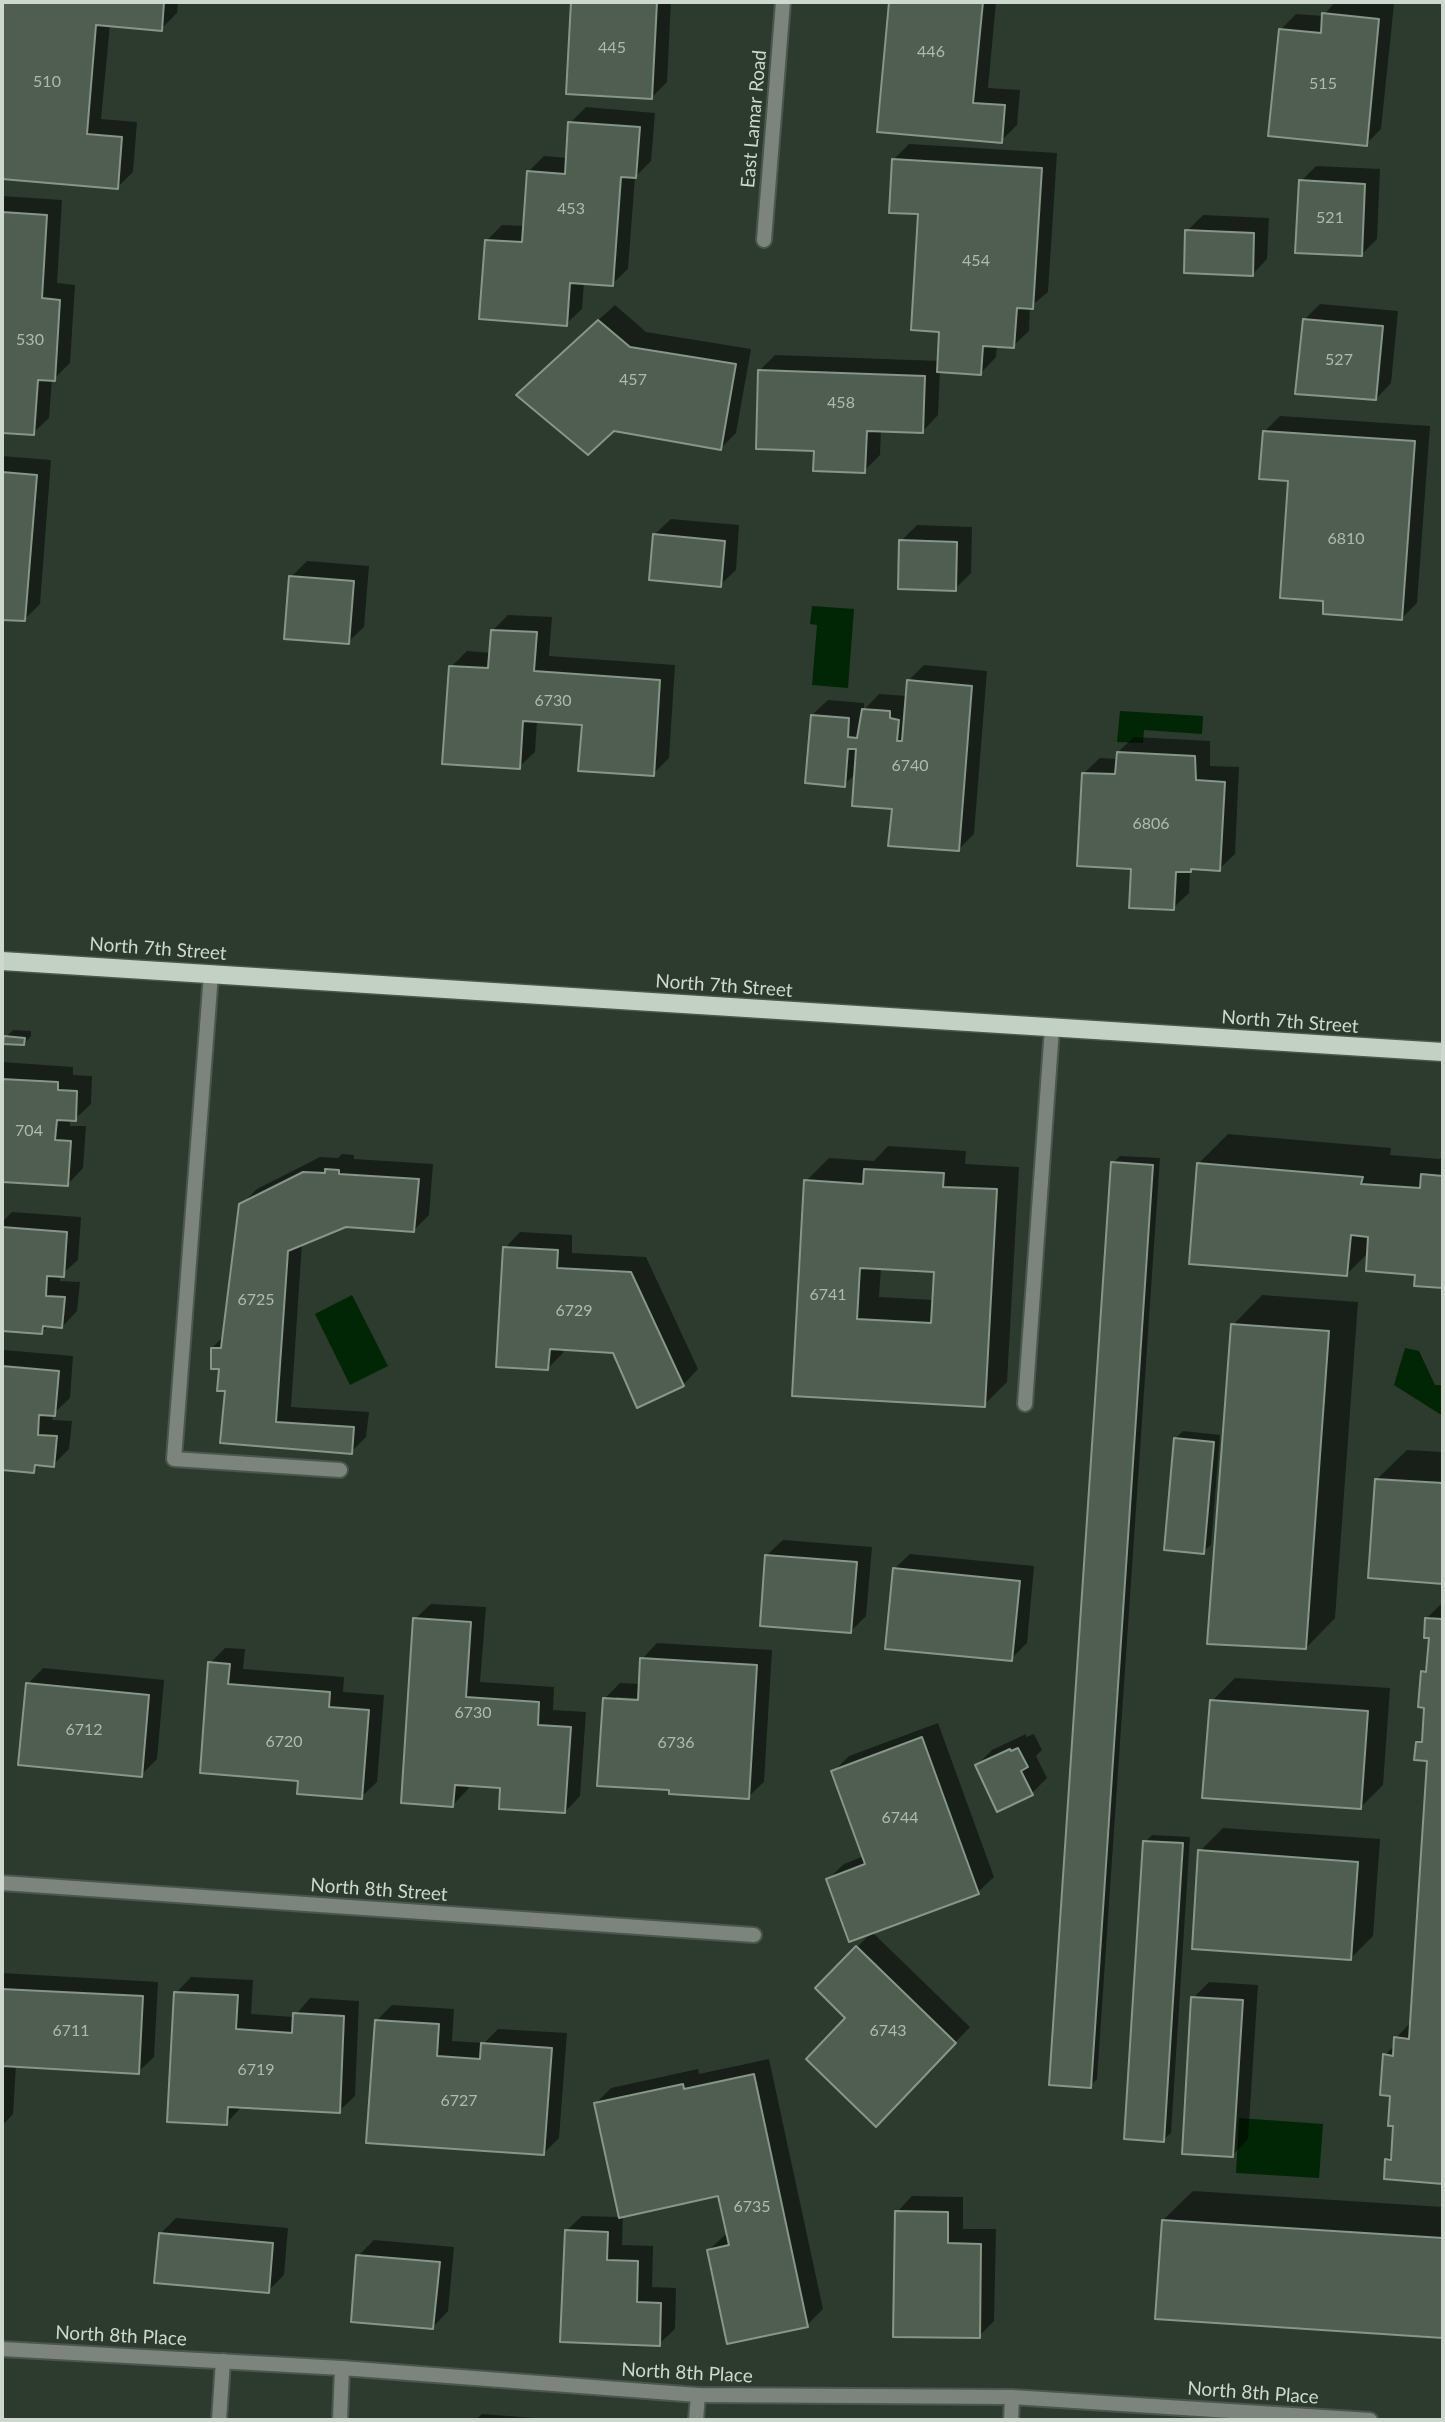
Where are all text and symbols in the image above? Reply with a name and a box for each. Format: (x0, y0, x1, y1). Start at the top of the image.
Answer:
house number: 445 (598, 38, 626, 58)
house number: 446 (917, 42, 945, 62)
street label: East Lamar Road (737, 49, 771, 189)
house number: 510 (33, 72, 61, 92)
house number: 515 (1309, 74, 1337, 94)
house number: 453 (557, 199, 585, 219)
house number: 521 (1316, 208, 1344, 228)
house number: 454 (962, 251, 990, 271)
house number: 530 (16, 330, 44, 350)
house number: 527 (1325, 350, 1353, 370)
house number: 457 (619, 370, 647, 390)
house number: 458 (827, 393, 855, 413)
house number: 6810 (1327, 529, 1365, 549)
house number: 6730 (534, 691, 572, 711)
house number: 6740 (891, 756, 929, 776)
house number: 6806 (1132, 814, 1170, 834)
street label: North 7th Street (89, 933, 227, 965)
street label: North 7th Street (655, 970, 793, 1002)
street label: North 7th Street (1221, 1006, 1359, 1038)
house number: 704 (15, 1121, 43, 1141)
house number: 6741 (809, 1285, 847, 1305)
house number: 6725 (237, 1290, 275, 1310)
house number: 6729 (555, 1301, 593, 1321)
house number: 6730 (454, 1703, 492, 1723)
house number: 6712 (65, 1720, 103, 1740)
house number: 6720 (265, 1732, 303, 1752)
house number: 6736 (657, 1733, 695, 1753)
house number: 6744 (881, 1808, 919, 1828)
street label: North 8th Street (310, 1874, 448, 1906)
house number: 6711 (52, 2021, 90, 2041)
house number: 6743 (869, 2021, 907, 2041)
house number: 6719 (237, 2060, 275, 2080)
house number: 6727 (440, 2091, 478, 2111)
house number: 6735 (733, 2197, 771, 2217)
street label: North 8th Place (55, 2321, 187, 2351)
street label: North 8th Place (621, 2358, 753, 2388)
street label: North 8th Place (1187, 2377, 1319, 2409)

